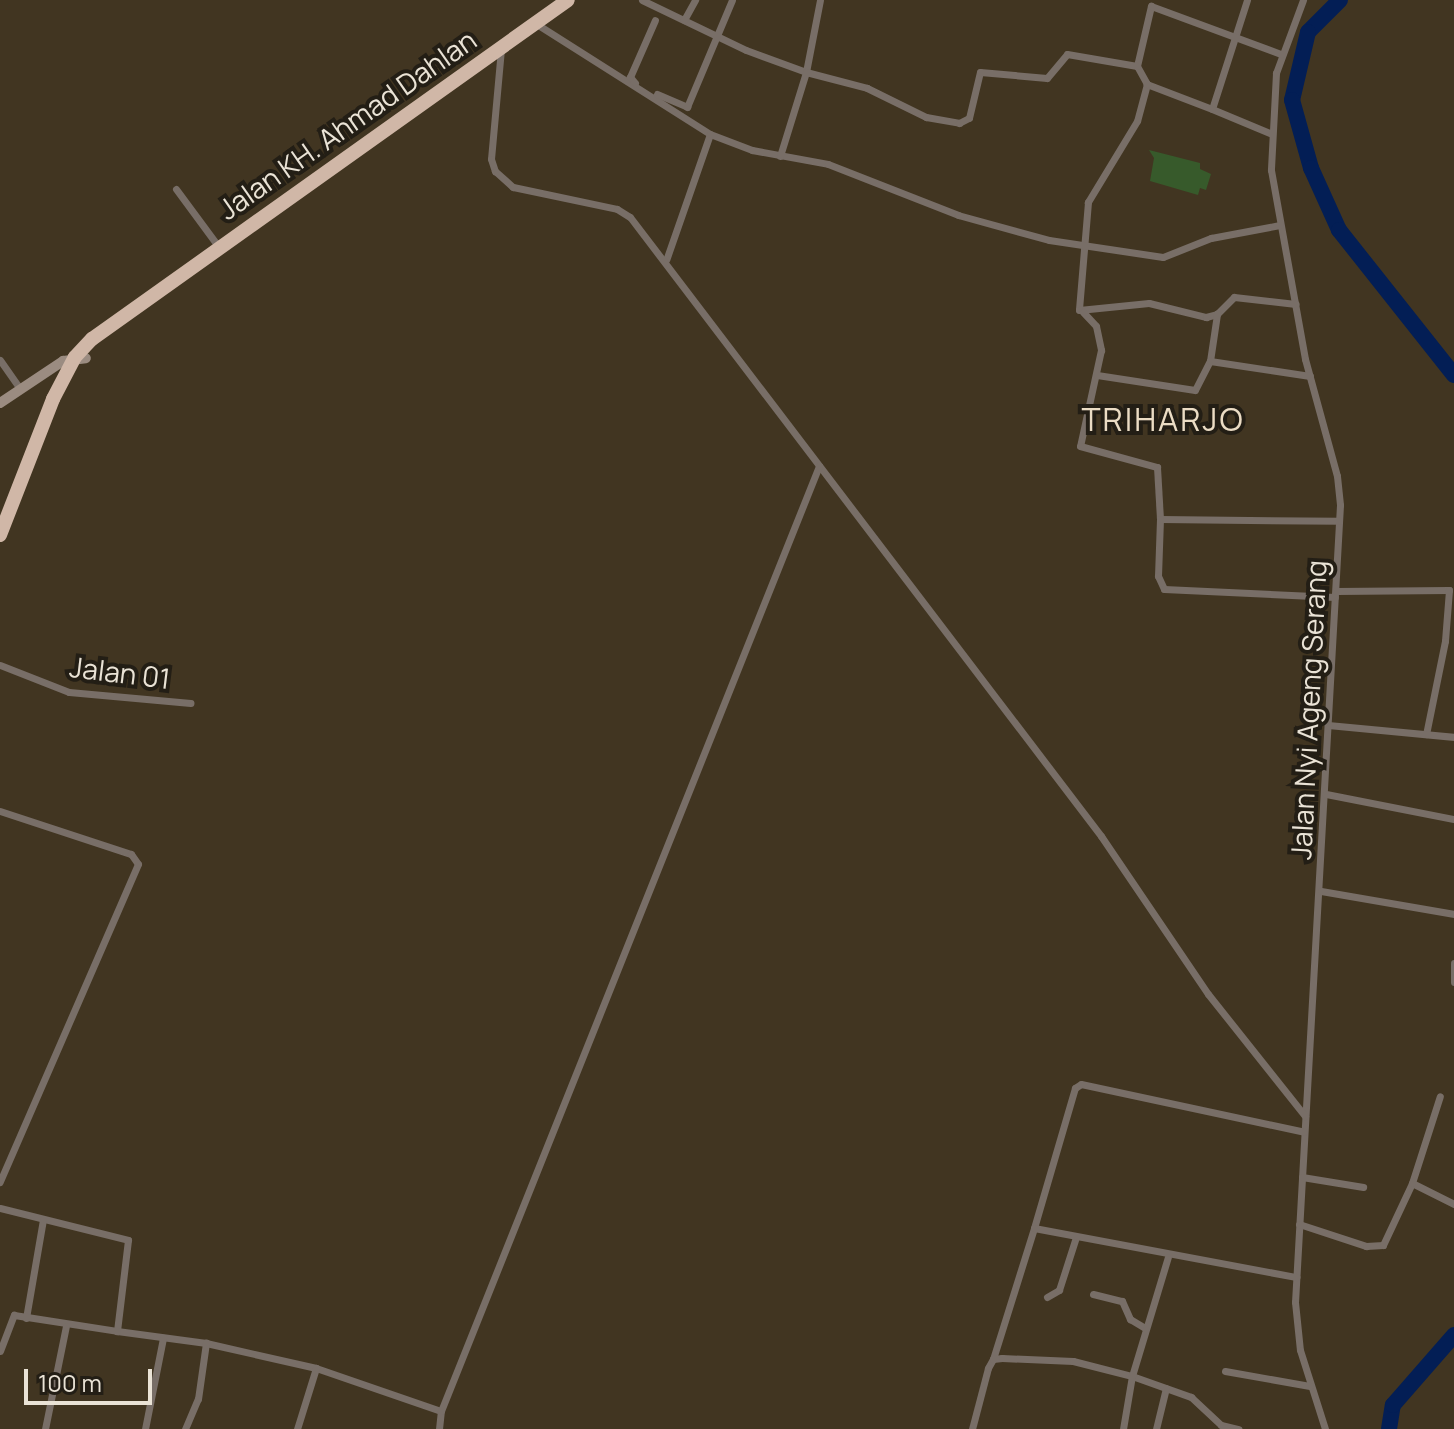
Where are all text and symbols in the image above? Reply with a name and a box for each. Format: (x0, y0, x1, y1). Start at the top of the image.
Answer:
street label: Jalan KH. Ahmad Dahlan (212, 22, 482, 226)
district label: TRIHARJO (1081, 400, 1245, 438)
street label: Jalan Nyi Ageng Serang (1283, 559, 1333, 861)
street label: Jalan 01 (68, 649, 172, 695)
scale bar (28, 1353, 156, 1403)
text: 100 m (38, 1366, 102, 1399)

